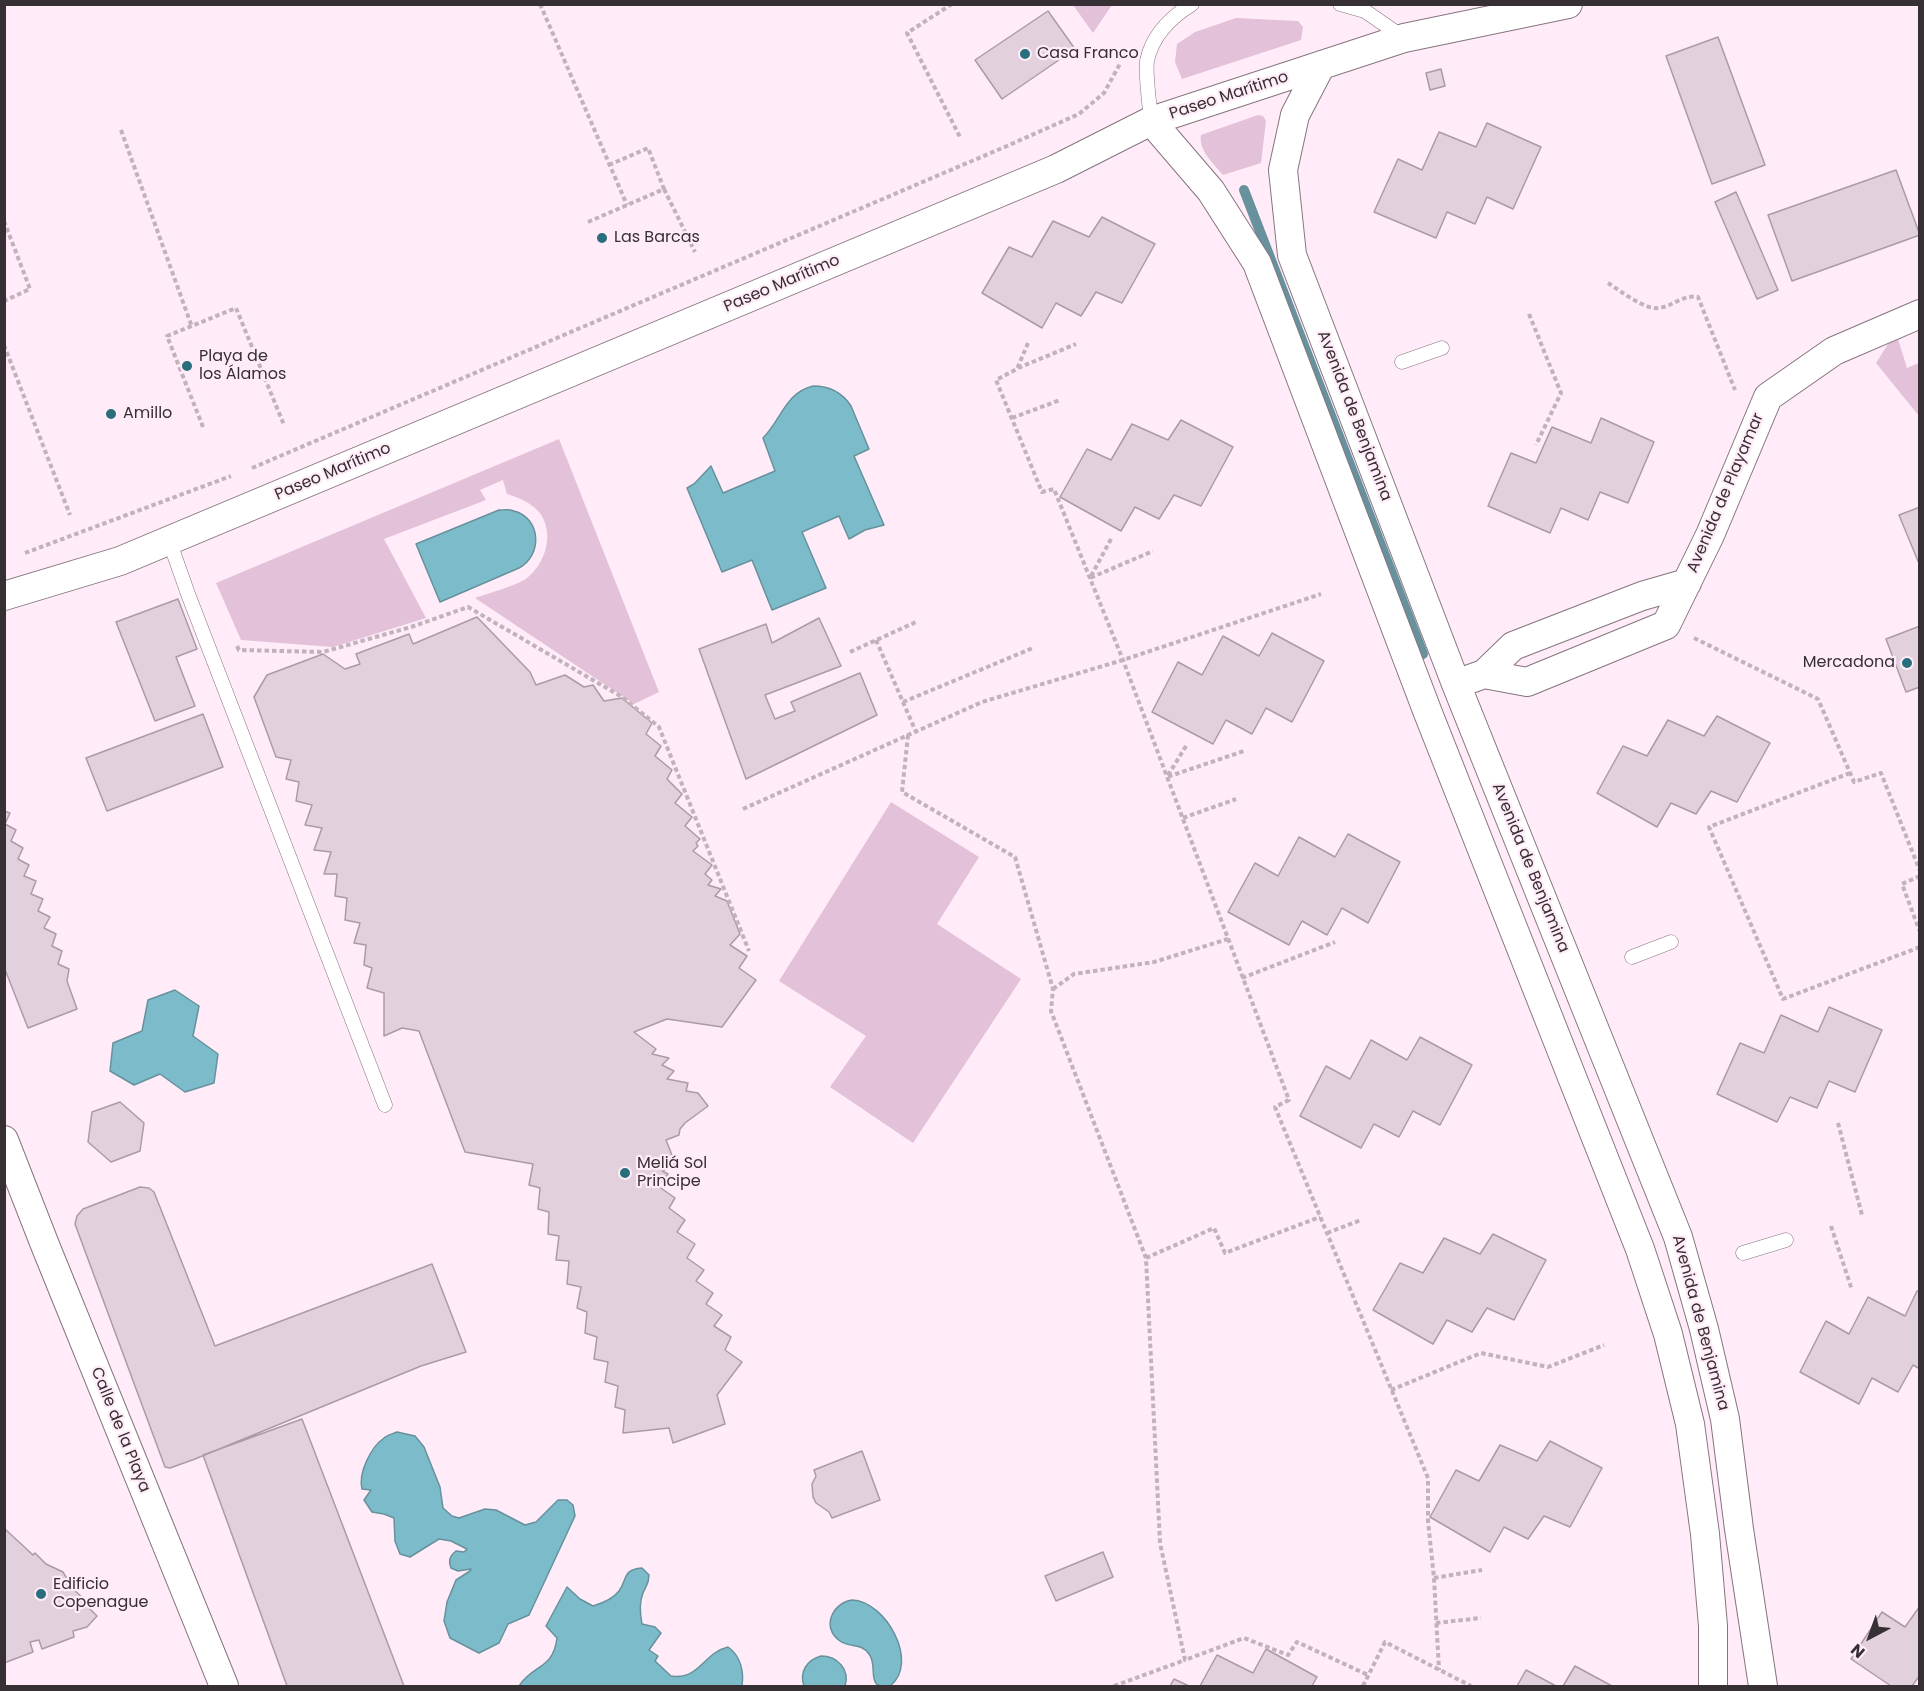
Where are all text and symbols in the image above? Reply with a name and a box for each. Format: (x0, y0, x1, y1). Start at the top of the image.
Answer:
place label: Casa Franco (1037, 44, 1139, 64)
marker: Casa Franco (1018, 47, 1032, 61)
street label: Paseo Marítimo (1167, 68, 1291, 124)
place label: Las Barcas (614, 228, 700, 248)
marker: Las Barcas (595, 231, 609, 245)
street label: Paseo Marítimo (721, 251, 843, 317)
street label: Avenida de Benjamina (1313, 328, 1395, 504)
place label: Playa de los Álamos (199, 347, 286, 385)
marker: Playa de los Álamos (180, 359, 194, 373)
place label: Amillo (123, 404, 172, 424)
marker: Amillo (104, 407, 118, 421)
street label: Avenida de Playamar (1684, 410, 1768, 576)
street label: Paseo Marítimo (272, 439, 394, 505)
place label: Mercadona (1803, 653, 1895, 673)
marker: Mercadona (1900, 656, 1914, 670)
street label: Avenida de Benjamina (1487, 780, 1573, 956)
place label: Meliá Sol Principe (637, 1154, 707, 1192)
marker: Meliá Sol Principe (618, 1166, 632, 1180)
street label: Avenida de Benjamina (1667, 1233, 1733, 1413)
street label: Calle de la Playa (86, 1365, 154, 1495)
place label: Edificio Copenague (53, 1575, 148, 1613)
marker: Edificio Copenague (34, 1587, 48, 1601)
north arrow (1840, 1607, 1900, 1667)
text: N (1846, 1638, 1870, 1664)

